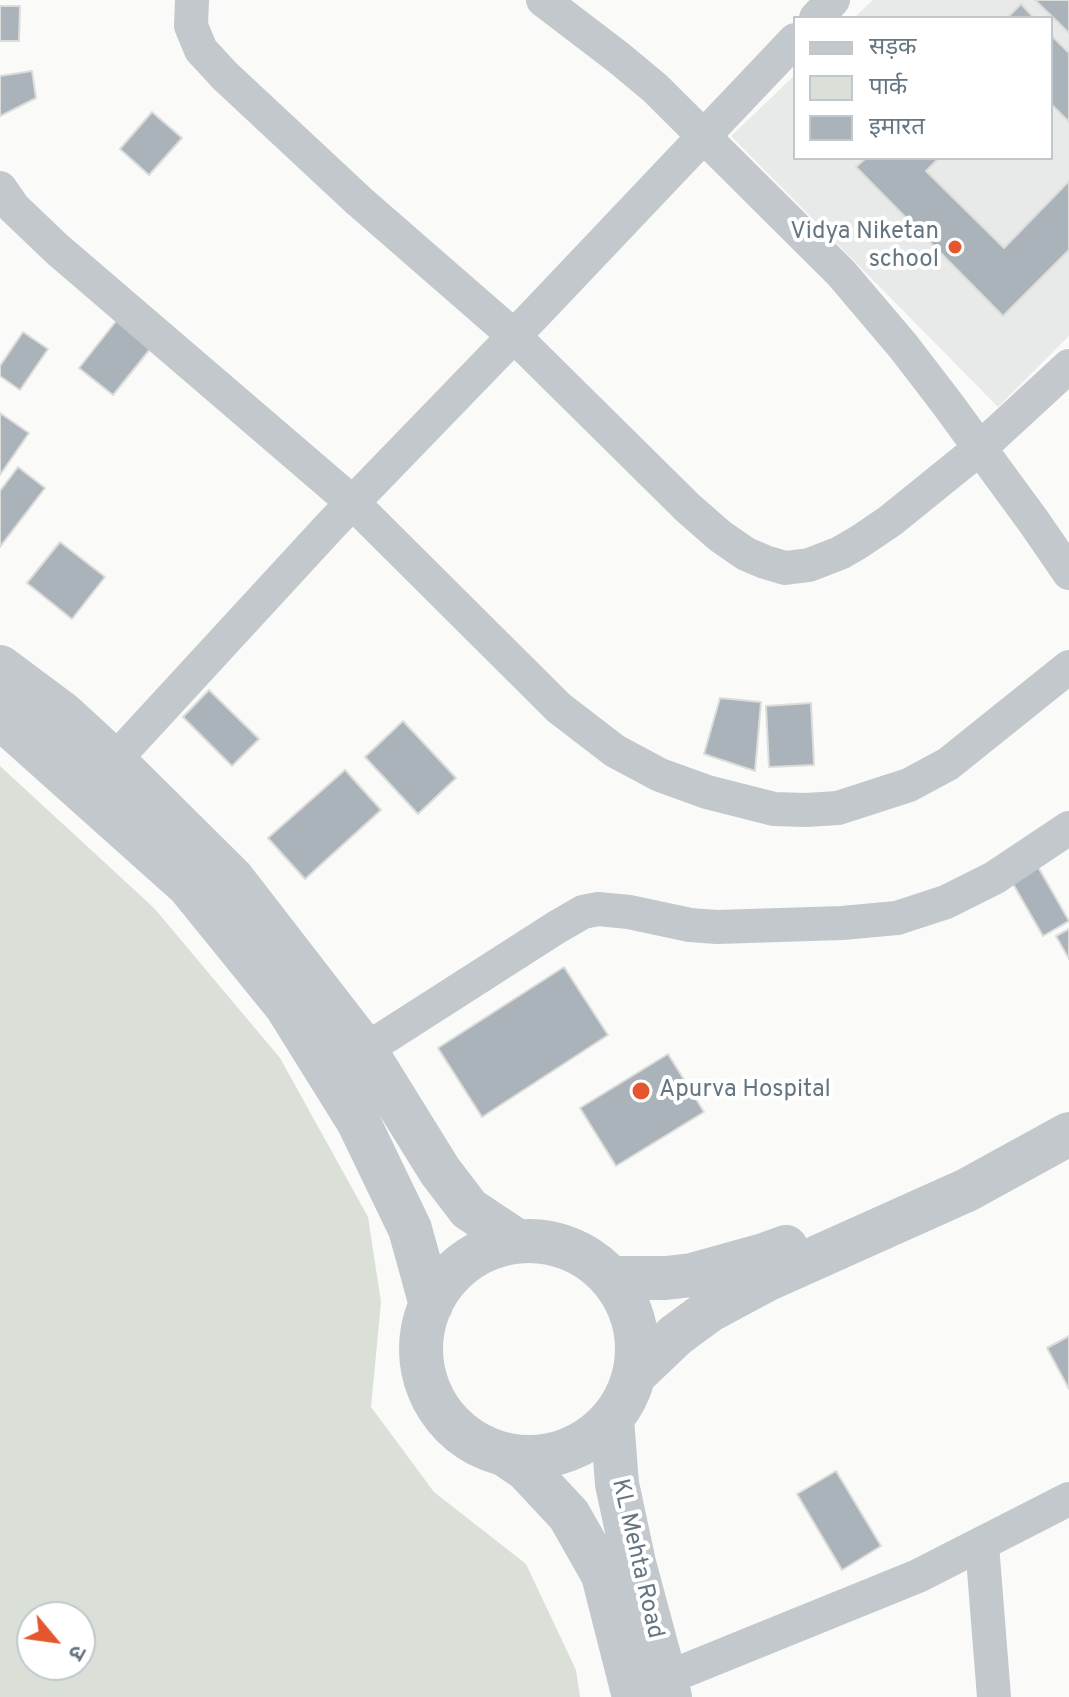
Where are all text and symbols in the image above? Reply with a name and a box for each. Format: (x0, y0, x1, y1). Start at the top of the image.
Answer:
legend (793, 16, 1053, 160)
text: सड़क (869, 33, 917, 63)
text: पार्क (869, 73, 907, 103)
text: इमारत (869, 113, 925, 143)
place label: Vidya Niketan school (790, 219, 939, 275)
marker: Vidya Niketan school (946, 238, 964, 256)
place label: Apurva Hospital (659, 1077, 831, 1105)
marker: Apurva Hospital (630, 1080, 652, 1102)
street label: KL Mehta Road (604, 1476, 668, 1642)
north arrow (16, 1601, 96, 1681)
text: उ (61, 1640, 91, 1664)

